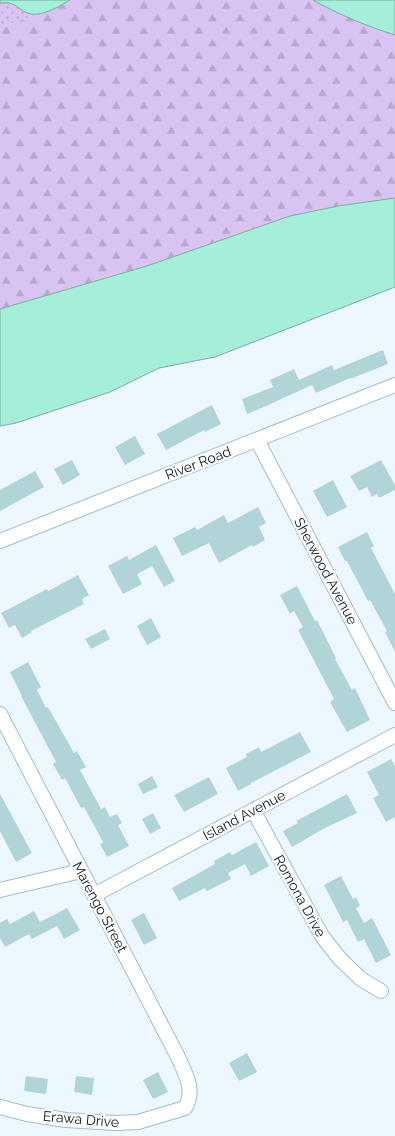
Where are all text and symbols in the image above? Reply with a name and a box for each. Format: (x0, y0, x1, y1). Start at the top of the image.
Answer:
street label: River Road (163, 443, 233, 483)
street label: Sherwood Avenue (291, 515, 361, 627)
street label: Island Avenue (200, 787, 288, 843)
street label: Romona Drive (271, 852, 329, 940)
street label: Marengo Street (69, 859, 131, 955)
street label: Erawa Drive (42, 1108, 120, 1130)

